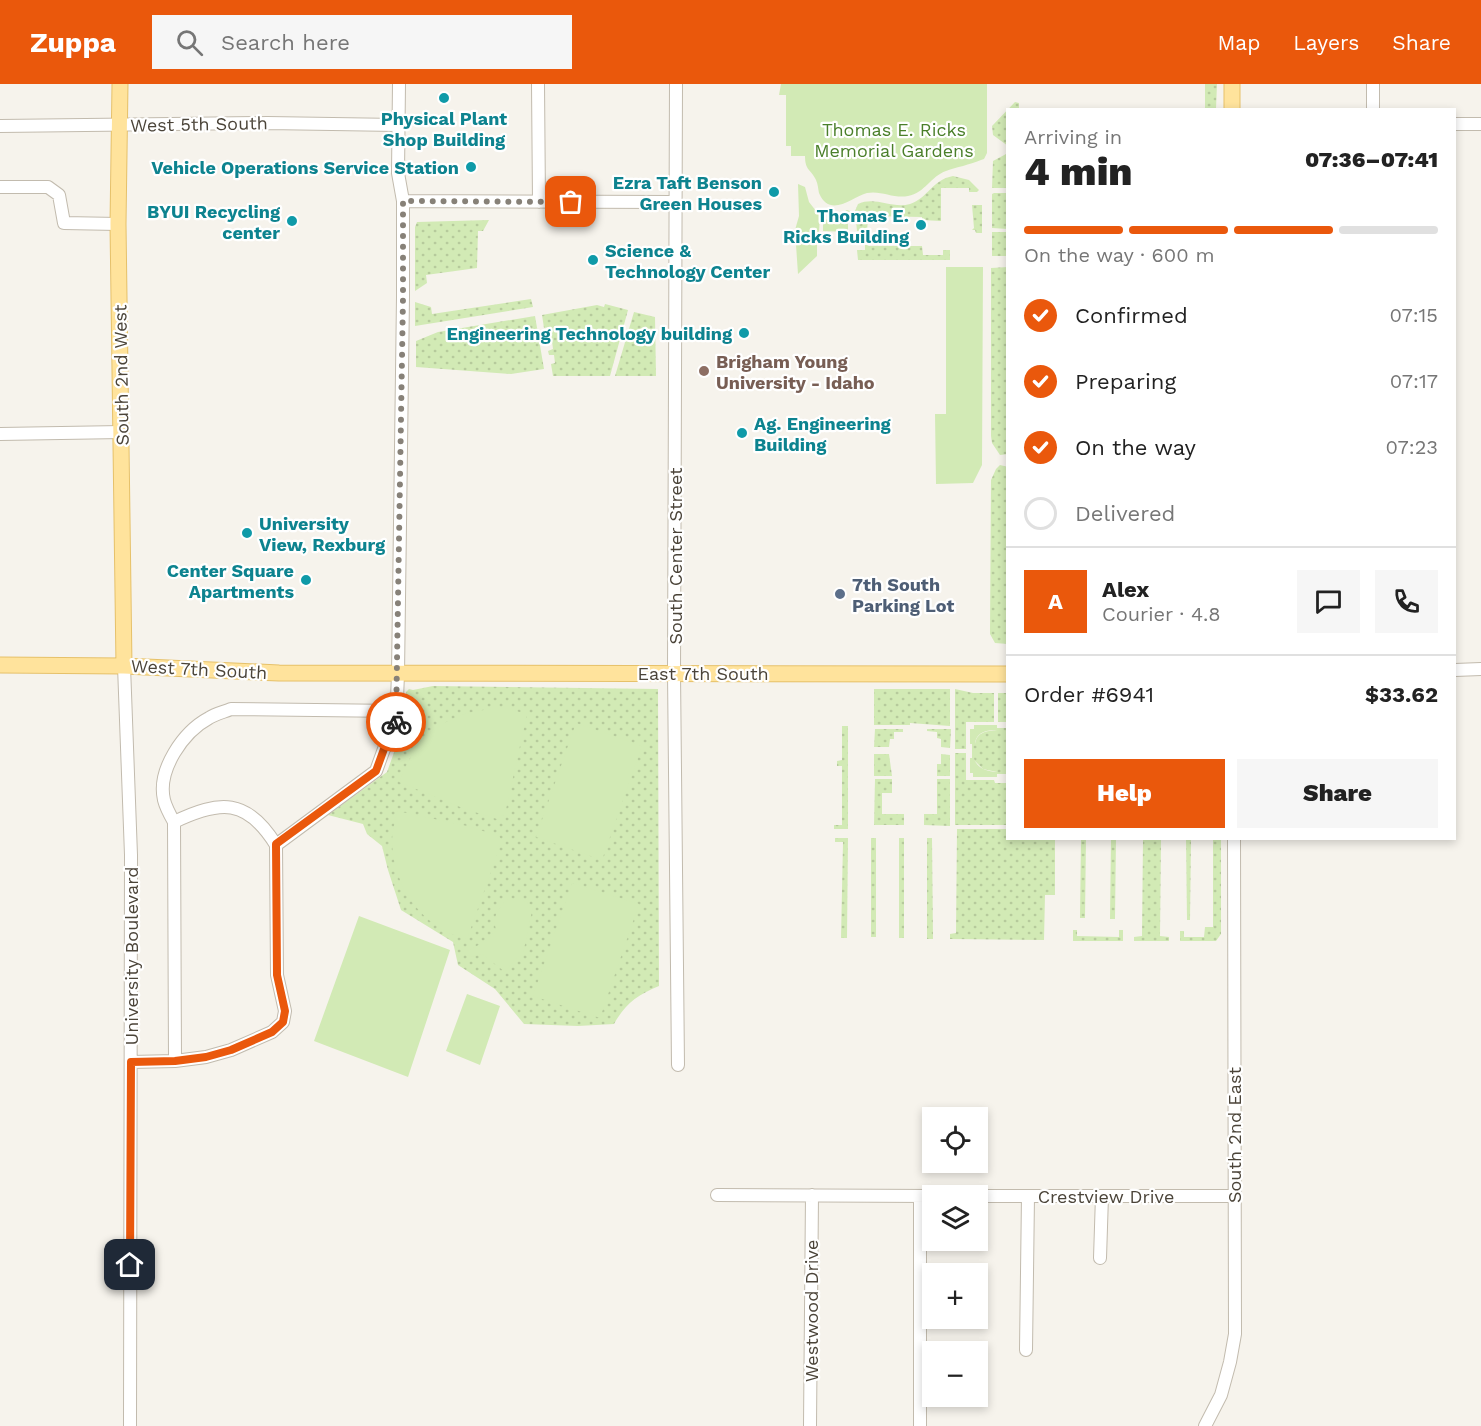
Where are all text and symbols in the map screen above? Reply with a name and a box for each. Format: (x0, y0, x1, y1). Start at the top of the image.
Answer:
search box (152, 15, 572, 69)
text: Zuppa (30, 26, 116, 59)
icon: search (173, 26, 206, 59)
text: Search here (221, 30, 350, 55)
text: Map (1217, 30, 1260, 55)
text: Layers (1293, 30, 1359, 55)
text: Share (1392, 30, 1451, 55)
marker: Physical Plant Shop Building (437, 91, 451, 105)
place label: Physical Plant Shop Building (381, 108, 507, 150)
street label: West 5th South (130, 112, 268, 136)
park label: Thomas E. Ricks Memorial Gardens (814, 119, 974, 161)
text: Arriving in (1024, 125, 1122, 149)
text: 07:36–07:41 (1305, 147, 1438, 172)
text: 4 min (1024, 149, 1133, 194)
place label: Vehicle Operations Service Station (151, 157, 459, 178)
marker: Vehicle Operations Service Station (464, 160, 478, 174)
place label: Ezra Taft Benson Green Houses (613, 172, 762, 214)
pin (545, 176, 596, 227)
icon: bag (554, 185, 587, 218)
marker: Ezra Taft Benson Green Houses (767, 185, 781, 199)
place label: BYUI Recycling center (147, 201, 281, 243)
place label: Thomas E. Ricks Building (783, 205, 910, 247)
marker: BYUI Recycling center (285, 214, 299, 228)
marker: Thomas E. Ricks Building (914, 218, 928, 232)
place label: Science & Technology Center (605, 240, 770, 282)
text: On the way · 600 m (1024, 243, 1214, 267)
marker: Science & Technology Center (586, 253, 600, 267)
icon: check (1024, 299, 1057, 332)
text: Confirmed (1075, 303, 1188, 328)
text: 07:15 (1389, 303, 1438, 327)
street label: South 2nd West (109, 304, 133, 446)
place label: Engineering Technology building (446, 323, 733, 344)
marker: Engineering Technology building (737, 326, 751, 340)
place label: Brigham Young University - Idaho (716, 351, 875, 393)
marker: Brigham Young University - Idaho (697, 364, 711, 378)
icon: check (1024, 365, 1057, 398)
text: Preparing (1075, 369, 1176, 394)
text: 07:17 (1390, 369, 1438, 393)
place label: Ag. Engineering Building (754, 413, 892, 455)
marker: Ag. Engineering Building (735, 426, 749, 440)
icon: check (1024, 431, 1057, 464)
text: On the way (1075, 435, 1196, 460)
text: 07:23 (1386, 435, 1438, 459)
street label: South Center Street (665, 467, 686, 645)
text: Delivered (1075, 501, 1175, 526)
place label: University View, Rexburg (259, 513, 386, 555)
marker: University View, Rexburg (240, 526, 254, 540)
place label: Center Square Apartments (167, 560, 294, 602)
button: chat (1297, 570, 1360, 633)
button: phone (1375, 570, 1438, 633)
marker: Center Square Apartments (299, 573, 313, 587)
place label: 7th South Parking Lot (852, 574, 954, 616)
text: Alex (1102, 577, 1149, 602)
marker: 7th South Parking Lot (833, 587, 847, 601)
text: A (1048, 589, 1063, 614)
text: Courier · 4.8 (1102, 602, 1221, 626)
street label: West 7th South (130, 655, 268, 683)
street label: East 7th South (637, 663, 769, 684)
text: Order #6941 (1024, 682, 1154, 707)
text: $33.62 (1365, 682, 1438, 707)
courier (366, 692, 426, 752)
icon: bike (380, 706, 413, 739)
button: Help (1024, 759, 1225, 828)
button: Share (1237, 759, 1438, 828)
street label: University Boulevard (121, 866, 142, 1046)
street label: South 2nd East (1224, 1067, 1245, 1203)
map controls (922, 1107, 988, 1407)
button: locate (922, 1107, 988, 1173)
button: layers (922, 1185, 988, 1251)
street label: Crestview Drive (1038, 1186, 1174, 1207)
pin (104, 1239, 155, 1290)
street label: Westwood Drive (801, 1240, 822, 1382)
icon: home (113, 1248, 146, 1281)
button: + (922, 1263, 988, 1329)
button: − (922, 1341, 988, 1407)

